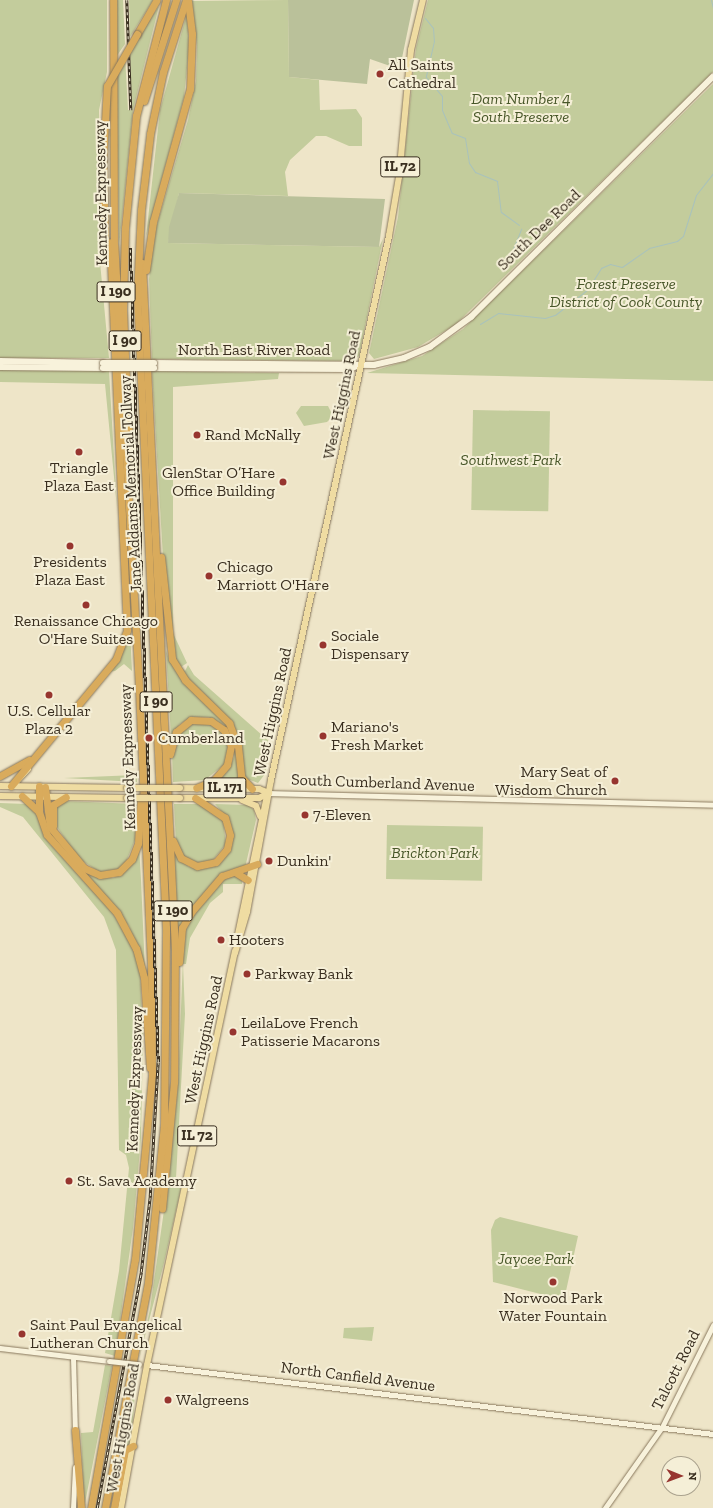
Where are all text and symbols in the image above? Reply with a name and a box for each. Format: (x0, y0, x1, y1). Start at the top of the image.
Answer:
place label: All Saints Cathedral (388, 55, 456, 93)
marker: All Saints Cathedral (375, 69, 385, 79)
park label: Dam Number 4 South Preserve (471, 89, 571, 127)
street label: Kennedy Expressway (90, 120, 112, 266)
road number: IL 72 (380, 154, 420, 180)
street label: South Dee Road (493, 185, 585, 275)
park label: Forest Preserve District of Cook County (550, 274, 702, 312)
road number: I 190 (96, 279, 136, 305)
road number: I 90 (108, 328, 142, 354)
street label: West Higgins Road (319, 329, 365, 461)
street label: North East River Road (178, 340, 330, 360)
street label: Jane Addams Memorial Tollway (116, 375, 146, 593)
place label: Rand McNally (205, 425, 301, 445)
marker: Rand McNally (192, 430, 202, 440)
marker: Triangle Plaza East (74, 447, 84, 457)
park label: Southwest Park (460, 450, 562, 470)
place label: Triangle Plaza East (44, 458, 114, 496)
place label: GlenStar O’Hare Office Building (162, 463, 275, 501)
marker: GlenStar O’Hare Office Building (278, 477, 288, 487)
marker: Presidents Plaza East (65, 541, 75, 551)
place label: Presidents Plaza East (33, 552, 107, 590)
place label: Chicago Marriott O'Hare (217, 557, 329, 595)
marker: Chicago Marriott O'Hare (204, 571, 214, 581)
marker: Renaissance Chicago O'Hare Suites (81, 600, 91, 610)
place label: Renaissance Chicago O'Hare Suites (14, 611, 158, 649)
place label: Sociale Dispensary (331, 626, 409, 664)
marker: Sociale Dispensary (318, 640, 328, 650)
street label: West Higgins Road (250, 646, 296, 778)
street label: Kennedy Expressway (116, 684, 140, 830)
road number: I 90 (139, 689, 173, 715)
marker: U.S. Cellular Plaza 2 (44, 690, 54, 700)
place label: U.S. Cellular Plaza 2 (7, 701, 91, 739)
place label: Mariano's Fresh Market (331, 717, 424, 755)
place label: Cumberland (158, 728, 244, 748)
marker: Mariano's Fresh Market (318, 731, 328, 741)
marker: Cumberland (143, 732, 155, 744)
place label: Mary Seat of Wisdom Church (495, 762, 607, 800)
street label: South Cumberland Avenue (291, 770, 475, 796)
road number: IL 171 (203, 775, 247, 801)
marker: Mary Seat of Wisdom Church (610, 776, 620, 786)
place label: 7-Eleven (313, 805, 371, 825)
marker: 7-Eleven (300, 810, 310, 820)
park label: Brickton Park (391, 843, 479, 863)
place label: Dunkin' (277, 851, 331, 871)
marker: Dunkin' (264, 856, 274, 866)
road number: I 190 (153, 898, 193, 924)
place label: Hooters (229, 930, 284, 950)
marker: Hooters (216, 935, 226, 945)
place label: Parkway Bank (255, 964, 353, 984)
marker: Parkway Bank (242, 969, 252, 979)
street label: West Higgins Road (181, 974, 227, 1106)
street label: Kennedy Expressway (123, 1006, 147, 1152)
place label: LeilaLove French Patisserie Macarons (241, 1013, 380, 1051)
marker: LeilaLove French Patisserie Macarons (228, 1027, 238, 1037)
road number: IL 72 (177, 1123, 217, 1149)
place label: St. Sava Academy (77, 1171, 197, 1191)
marker: St. Sava Academy (64, 1176, 74, 1186)
park label: Jaycee Park (498, 1249, 574, 1269)
marker: Norwood Park Water Fountain (548, 1277, 558, 1287)
place label: Norwood Park Water Fountain (499, 1288, 607, 1326)
place label: Saint Paul Evangelical Lutheran Church (30, 1315, 182, 1353)
street label: Talcott Road (648, 1327, 704, 1413)
marker: Saint Paul Evangelical Lutheran Church (17, 1329, 27, 1339)
street label: North Canfield Avenue (279, 1358, 437, 1396)
street label: West Higgins Road (102, 1362, 144, 1494)
place label: Walgreens (176, 1390, 249, 1410)
marker: Walgreens (163, 1395, 173, 1405)
north arrow (661, 1456, 701, 1496)
text: N (686, 1472, 699, 1481)

